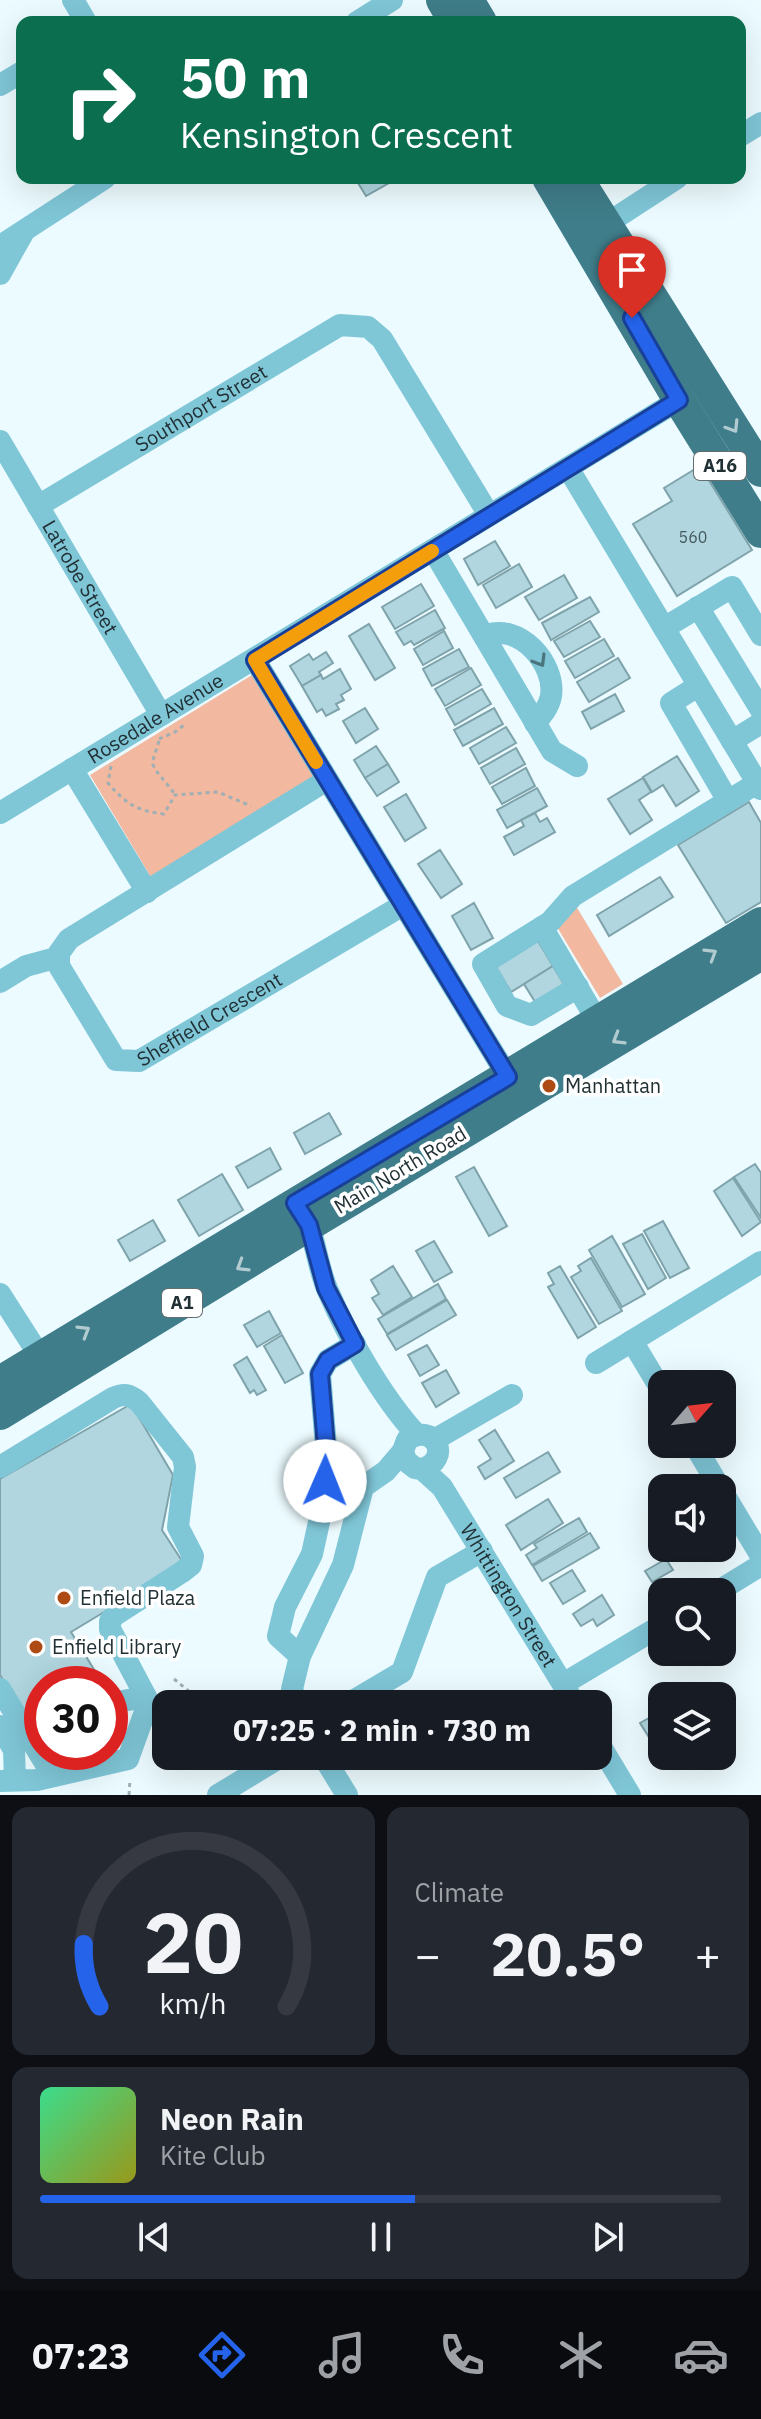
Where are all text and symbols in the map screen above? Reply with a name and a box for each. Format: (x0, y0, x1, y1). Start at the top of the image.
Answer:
text: 50 m (180, 41, 310, 113)
icon: right (48, 48, 152, 152)
text: Kensington Crescent (180, 111, 513, 158)
pin (598, 236, 666, 318)
icon: arrive (610, 248, 654, 292)
street label: Southport Street (130, 358, 272, 458)
one-way arrow (724, 418, 739, 433)
road number: A16 (694, 452, 746, 480)
street label: Latrobe Street (36, 515, 125, 639)
house number: 560 (679, 527, 707, 547)
one-way arrow (530, 652, 545, 667)
street label: Rosedale Avenue (82, 666, 228, 770)
one-way arrow (702, 948, 717, 964)
street label: Sheffield Crescent (132, 966, 287, 1072)
one-way arrow (612, 1029, 627, 1045)
place label: Manhattan (565, 1072, 661, 1099)
marker: Manhattan (540, 1077, 558, 1095)
street label: Main North Road (329, 1119, 471, 1220)
one-way arrow (236, 1256, 251, 1271)
road number: A1 (162, 1289, 202, 1317)
one-way arrow (75, 1326, 90, 1341)
north arrow (648, 1370, 736, 1458)
map controls (648, 1370, 736, 1770)
position arrow (283, 1439, 367, 1523)
button: sound (648, 1474, 736, 1562)
street label: Whittington Street (454, 1518, 563, 1672)
button: search (648, 1578, 736, 1666)
place label: Enfield Plaza (80, 1584, 196, 1611)
marker: Enfield Plaza (55, 1589, 73, 1607)
place label: Enfield Library (52, 1633, 181, 1660)
marker: Enfield Library (27, 1638, 45, 1656)
speed limit sign: 30 (24, 1666, 128, 1770)
button: layers (648, 1682, 736, 1770)
text: 07:25 · 2 min · 730 m (233, 1710, 531, 1749)
text: Climate (415, 1875, 504, 1909)
text: 20 (143, 1888, 243, 1996)
text: 20.5° (490, 1914, 645, 1993)
text: − (415, 1926, 441, 1983)
text: + (695, 1926, 721, 1983)
text: km/h (160, 1985, 227, 2022)
text: Neon Rain (160, 2099, 304, 2138)
text: Kite Club (160, 2138, 265, 2172)
icon: previous (132, 2215, 176, 2259)
icon: pause (359, 2215, 403, 2259)
icon: next (586, 2215, 630, 2259)
icon: directions (194, 2327, 250, 2383)
icon: music (314, 2327, 370, 2383)
icon: phone (434, 2327, 490, 2383)
icon: climate (553, 2327, 609, 2383)
icon: car (673, 2327, 729, 2383)
text: 07:23 (32, 2332, 130, 2379)

